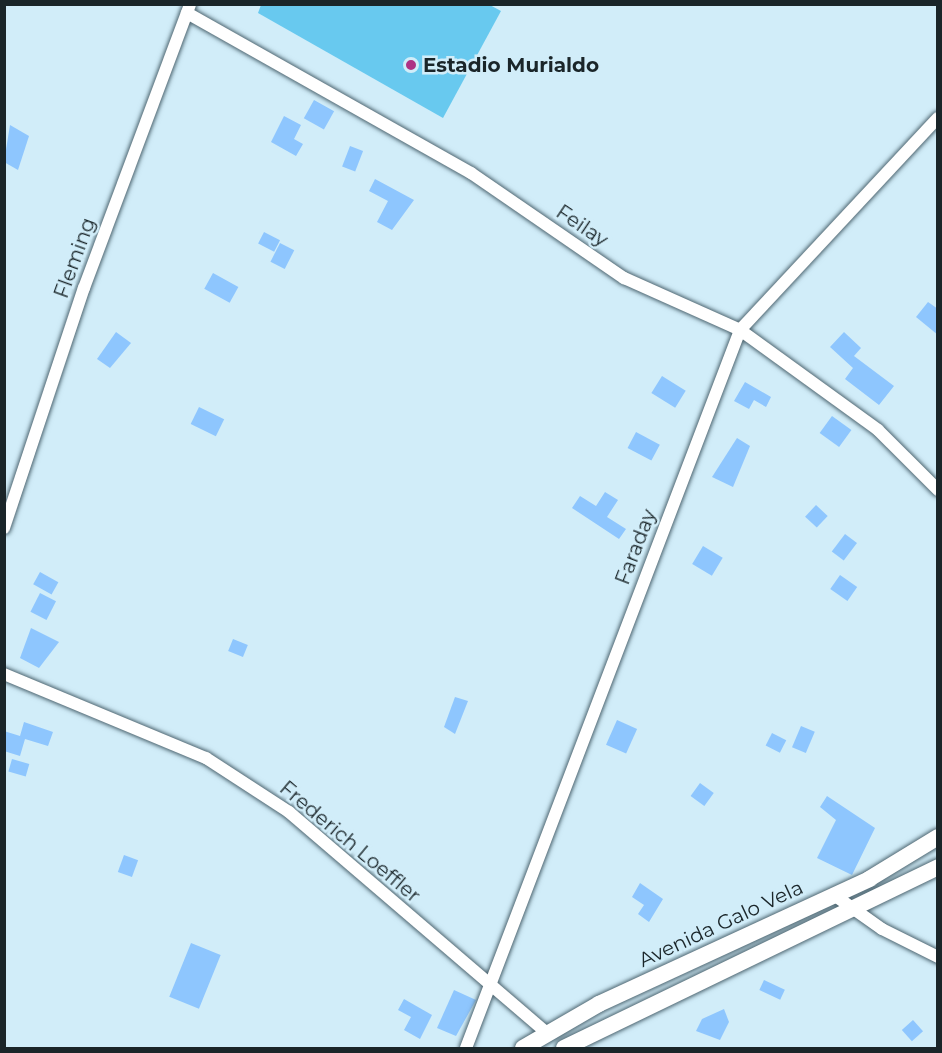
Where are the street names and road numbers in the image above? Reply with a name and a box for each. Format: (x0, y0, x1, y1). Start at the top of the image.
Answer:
street label: Feilay (551, 200, 613, 252)
street label: Fleming (49, 214, 101, 302)
street label: Faraday (611, 506, 661, 588)
street label: Frederich Loeffler (275, 776, 425, 908)
street label: Avenida Galo Vela (635, 875, 807, 973)

